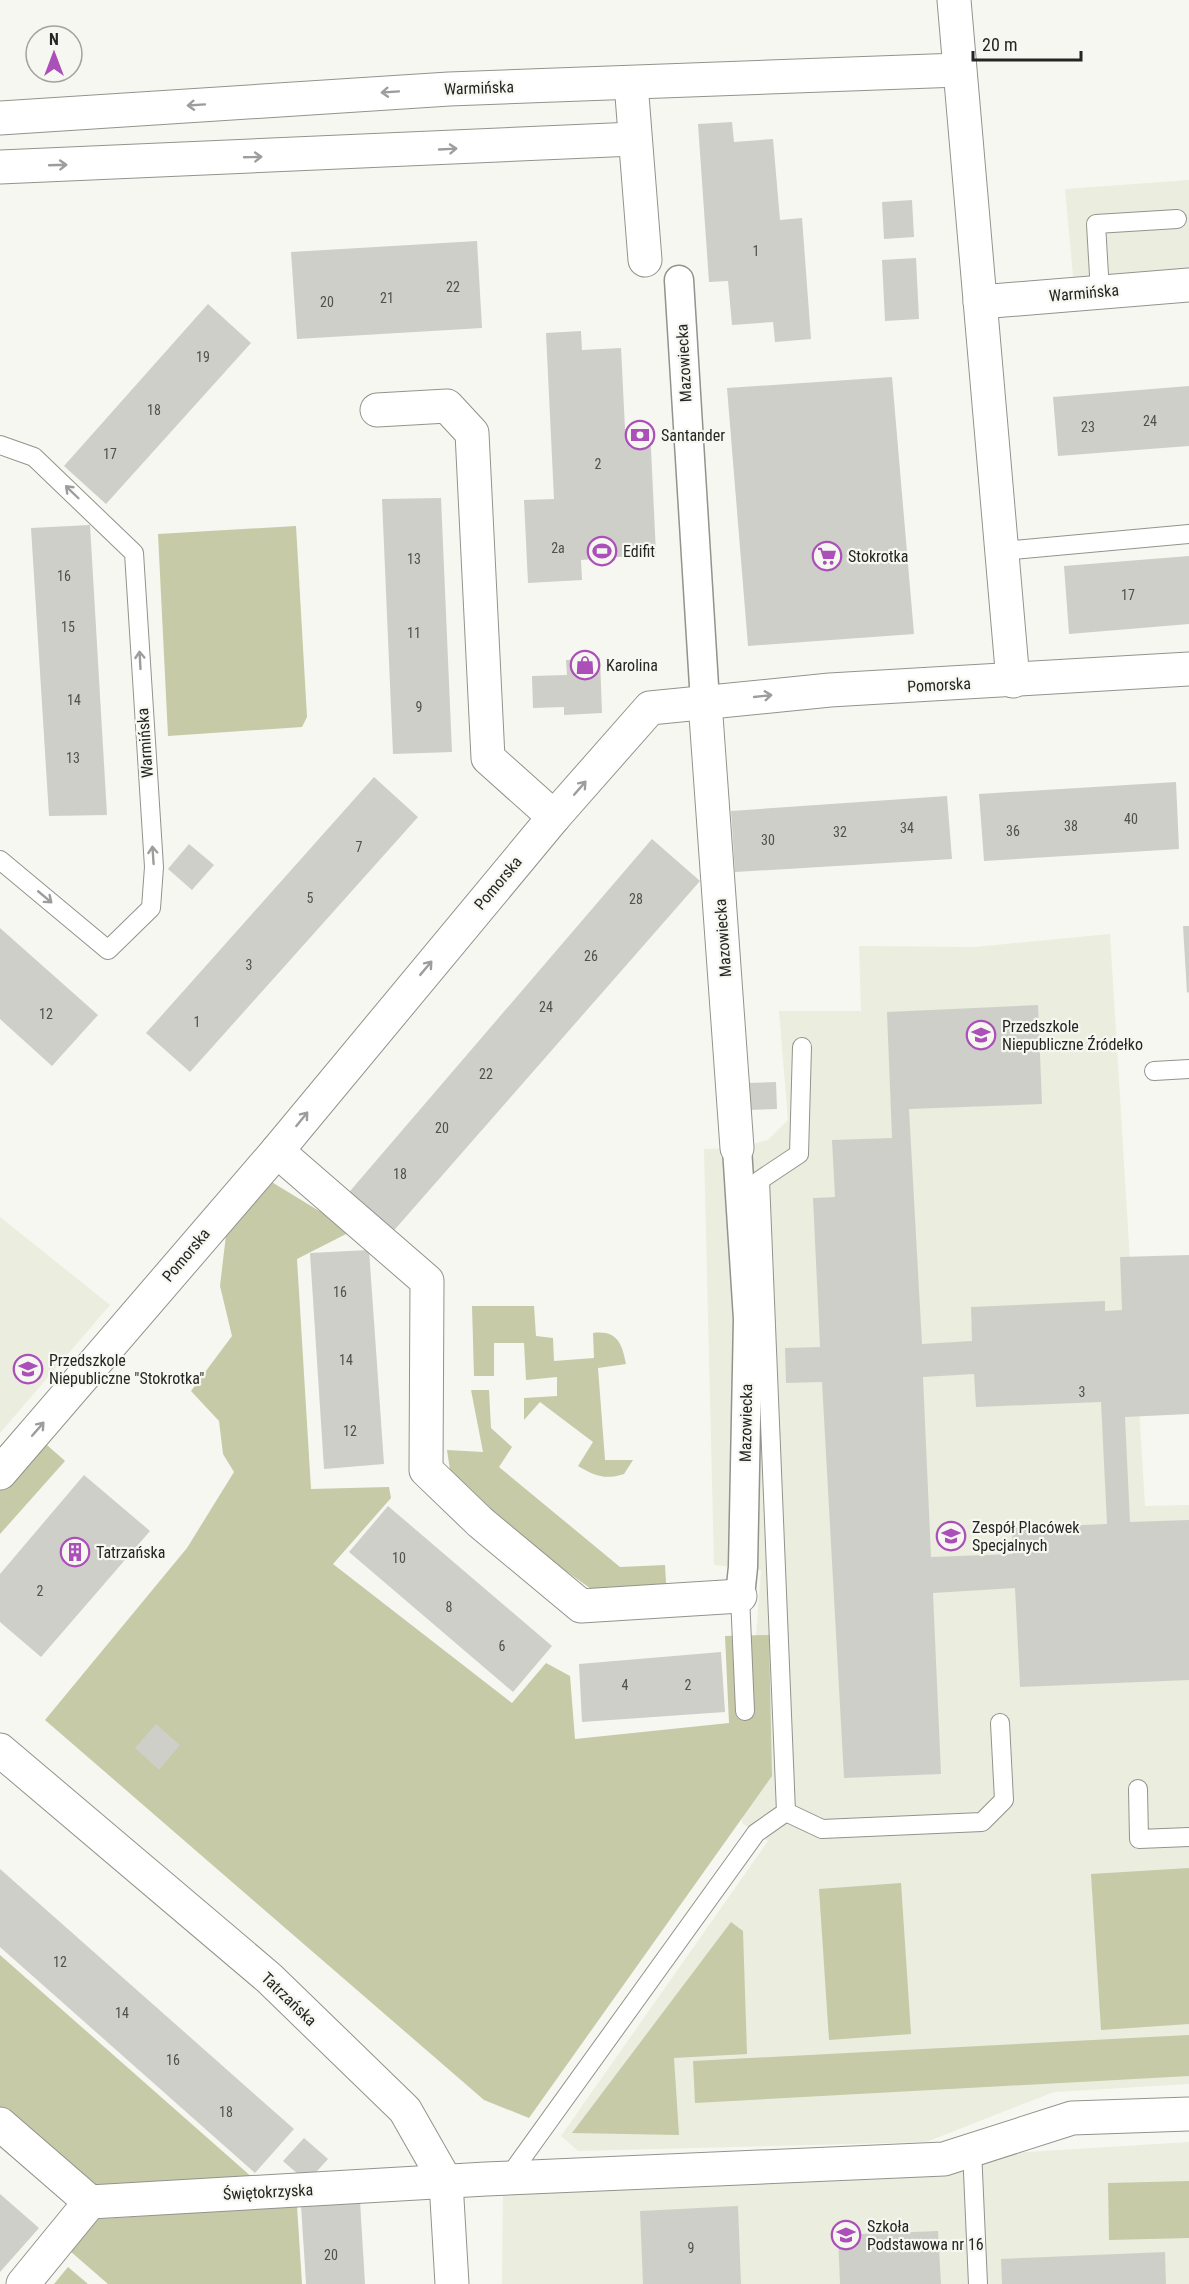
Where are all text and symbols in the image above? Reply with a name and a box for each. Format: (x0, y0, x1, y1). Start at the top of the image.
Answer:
north arrow (24, 24, 84, 84)
scale bar (973, 24, 1081, 62)
text: N (49, 30, 59, 49)
text: 20 m (982, 34, 1017, 55)
street label: Warmińska (444, 77, 514, 99)
one-way arrow (381, 87, 401, 98)
one-way arrow (186, 100, 206, 111)
one-way arrow (438, 143, 458, 154)
one-way arrow (243, 151, 263, 163)
one-way arrow (48, 159, 68, 170)
house number: 1 (753, 243, 759, 259)
house number: 22 (446, 279, 460, 295)
street label: Warmińska (1048, 280, 1120, 306)
house number: 21 (380, 290, 394, 306)
house number: 20 (320, 294, 334, 310)
street label: Mazowiecka (672, 323, 696, 403)
house number: 19 (196, 349, 210, 365)
house number: 18 (147, 402, 161, 418)
house number: 24 (1143, 413, 1157, 429)
bank icon: Santander (624, 419, 656, 451)
house number: 23 (1081, 419, 1095, 435)
place label: Santander (661, 426, 725, 445)
house number: 17 (103, 446, 117, 462)
house number: 2 (595, 456, 602, 472)
one-way arrow (64, 485, 79, 499)
sports icon: Edifit (586, 535, 618, 567)
house number: 2a (551, 540, 565, 556)
supermarket icon: Stokrotka (811, 540, 843, 572)
place label: Edifit (623, 542, 655, 561)
place label: Stokrotka (848, 547, 908, 566)
house number: 13 (407, 551, 421, 567)
house number: 16 (57, 568, 71, 584)
house number: 17 (1121, 587, 1135, 603)
house number: 15 (61, 619, 75, 635)
house number: 11 (407, 625, 421, 641)
shop icon: Karolina (569, 649, 601, 681)
one-way arrow (135, 651, 146, 671)
place label: Karolina (606, 656, 658, 675)
street label: Pomorska (907, 674, 971, 696)
one-way arrow (753, 690, 773, 701)
house number: 14 (67, 692, 81, 708)
house number: 9 (416, 699, 422, 715)
street label: Warmińska (133, 707, 157, 779)
house number: 13 (66, 750, 80, 766)
one-way arrow (573, 781, 587, 796)
house number: 40 (1124, 811, 1138, 827)
house number: 38 (1064, 818, 1078, 834)
house number: 34 (900, 820, 914, 836)
house number: 36 (1006, 823, 1020, 839)
house number: 32 (833, 824, 847, 840)
house number: 30 (761, 832, 775, 848)
house number: 7 (356, 839, 363, 855)
one-way arrow (147, 846, 158, 865)
street label: Pomorska (470, 852, 526, 914)
one-way arrow (37, 890, 52, 904)
house number: 5 (307, 890, 314, 906)
house number: 28 (629, 891, 643, 907)
street label: Mazowiecka (711, 898, 735, 978)
house number: 26 (584, 948, 598, 964)
house number: 3 (246, 957, 252, 973)
one-way arrow (419, 961, 433, 976)
house number: 24 (539, 999, 553, 1015)
house number: 12 (39, 1006, 53, 1022)
house number: 1 (194, 1014, 200, 1030)
place label: Przedszkole Niepubliczne Źródełko (1002, 1017, 1143, 1054)
school or university icon: Przedszkole Niepubliczne Źródełko (965, 1019, 997, 1051)
house number: 22 (479, 1066, 493, 1082)
one-way arrow (296, 1111, 309, 1127)
house number: 20 (435, 1120, 449, 1136)
house number: 18 (393, 1166, 407, 1182)
street label: Pomorska (158, 1224, 214, 1286)
house number: 16 (333, 1284, 347, 1300)
place label: Przedszkole Niepubliczne "Stokrotka" (49, 1351, 204, 1388)
house number: 14 (339, 1352, 353, 1368)
school or university icon: Przedszkole Niepubliczne "Stokrotka" (12, 1353, 44, 1385)
street label: Mazowiecka (736, 1384, 756, 1462)
house number: 3 (1079, 1384, 1085, 1400)
one-way arrow (31, 1422, 45, 1437)
house number: 12 (343, 1423, 357, 1439)
place label: Zespół Placówek Specjalnych (972, 1518, 1080, 1555)
school or university icon: Zespół Placówek Specjalnych (935, 1520, 967, 1552)
building icon: Tatrzańska (59, 1536, 91, 1568)
place label: Tatrzańska (96, 1543, 165, 1562)
house number: 10 (392, 1550, 406, 1566)
house number: 2 (37, 1583, 44, 1599)
house number: 8 (446, 1599, 453, 1615)
house number: 6 (499, 1638, 506, 1654)
house number: 4 (622, 1677, 629, 1693)
house number: 2 (685, 1677, 692, 1693)
house number: 12 (53, 1954, 67, 1970)
street label: Tatrzańska (257, 1968, 321, 2030)
house number: 14 (115, 2005, 129, 2021)
house number: 16 (166, 2052, 180, 2068)
house number: 18 (219, 2104, 233, 2120)
street label: Świętokrzyska (222, 2180, 314, 2204)
place label: Szkoła Podstawowa nr 16 (867, 2217, 984, 2254)
school or university icon: Szkoła Podstawowa nr 16 (830, 2219, 862, 2251)
house number: 9 (688, 2240, 694, 2256)
house number: 20 (324, 2247, 338, 2263)

